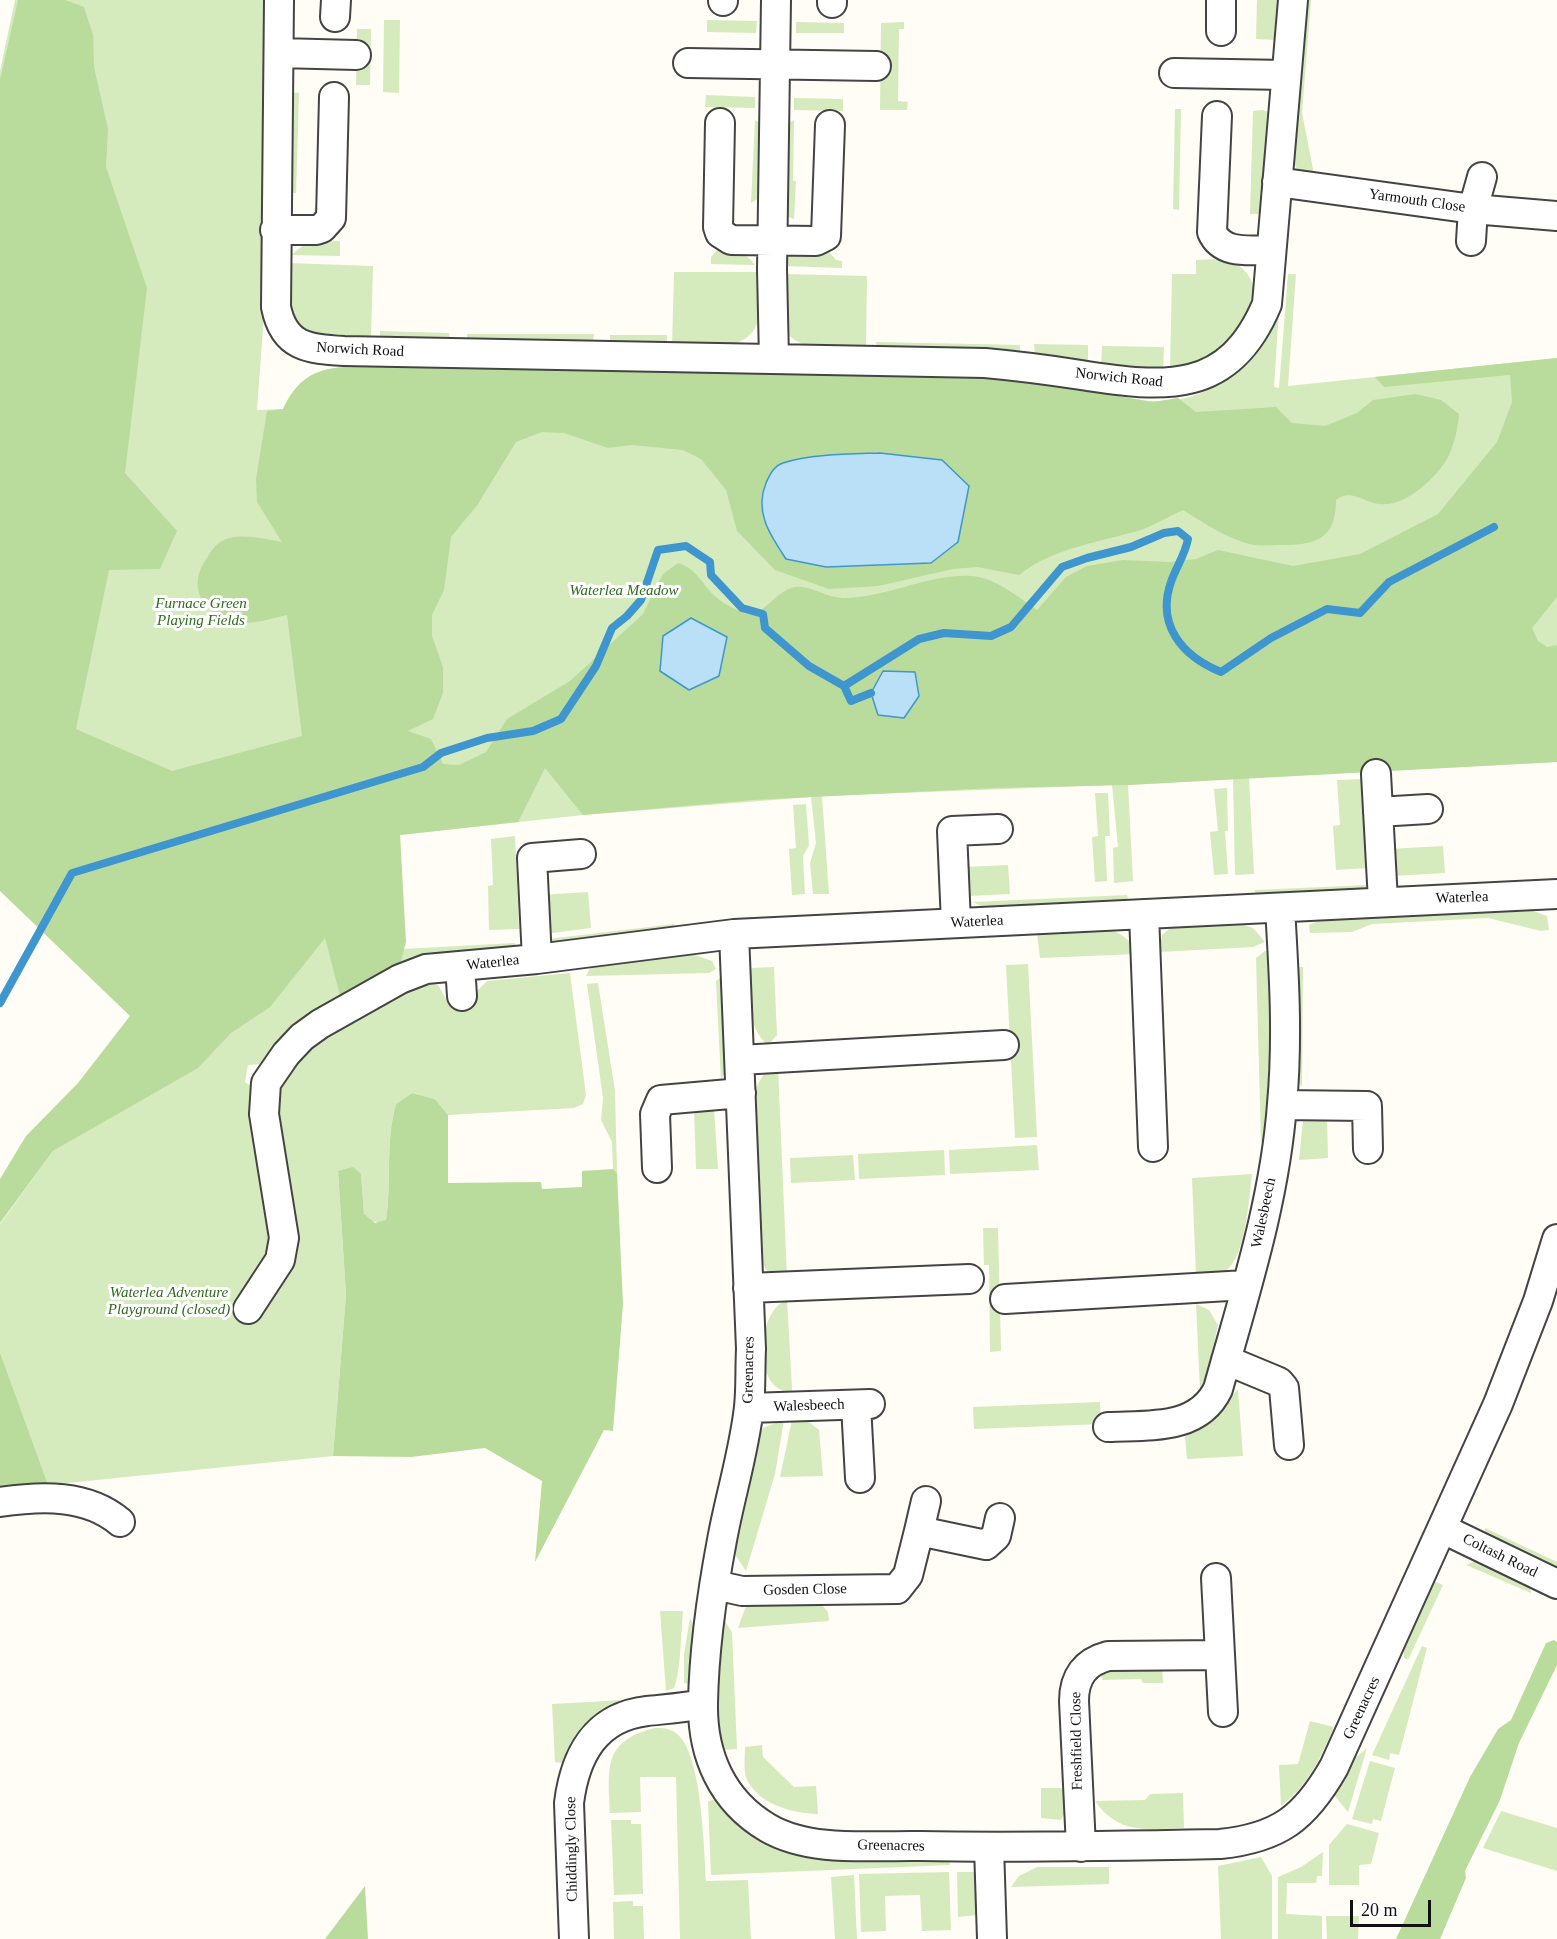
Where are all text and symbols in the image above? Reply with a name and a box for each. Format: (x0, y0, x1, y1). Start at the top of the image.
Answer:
street label: Yarmouth Close (1368, 185, 1466, 217)
street label: Norwich Road (316, 339, 404, 361)
street label: Norwich Road (1074, 364, 1164, 392)
park label: Waterlea Meadow (569, 582, 679, 600)
park label: Furnace Green Playing Fields (155, 595, 247, 630)
street label: Waterlea (1435, 888, 1489, 908)
street label: Waterlea (950, 912, 1004, 932)
street label: Waterlea (466, 951, 520, 975)
street label: Walesbeech (1248, 1176, 1280, 1250)
park label: Waterlea Adventure Playground (closed) (108, 1284, 230, 1319)
street label: Greenacres (739, 1336, 759, 1404)
street label: Walesbeech (773, 1396, 845, 1416)
street label: Coltash Road (1460, 1530, 1540, 1582)
street label: Gosden Close (763, 1580, 847, 1600)
street label: Greenacres (1340, 1674, 1384, 1742)
street label: Freshfield Close (1067, 1691, 1087, 1791)
street label: Chiddingly Close (562, 1796, 582, 1902)
street label: Greenacres (857, 1836, 925, 1856)
scale bar (1353, 1888, 1434, 1926)
text: 20 m (1361, 1900, 1398, 1920)

